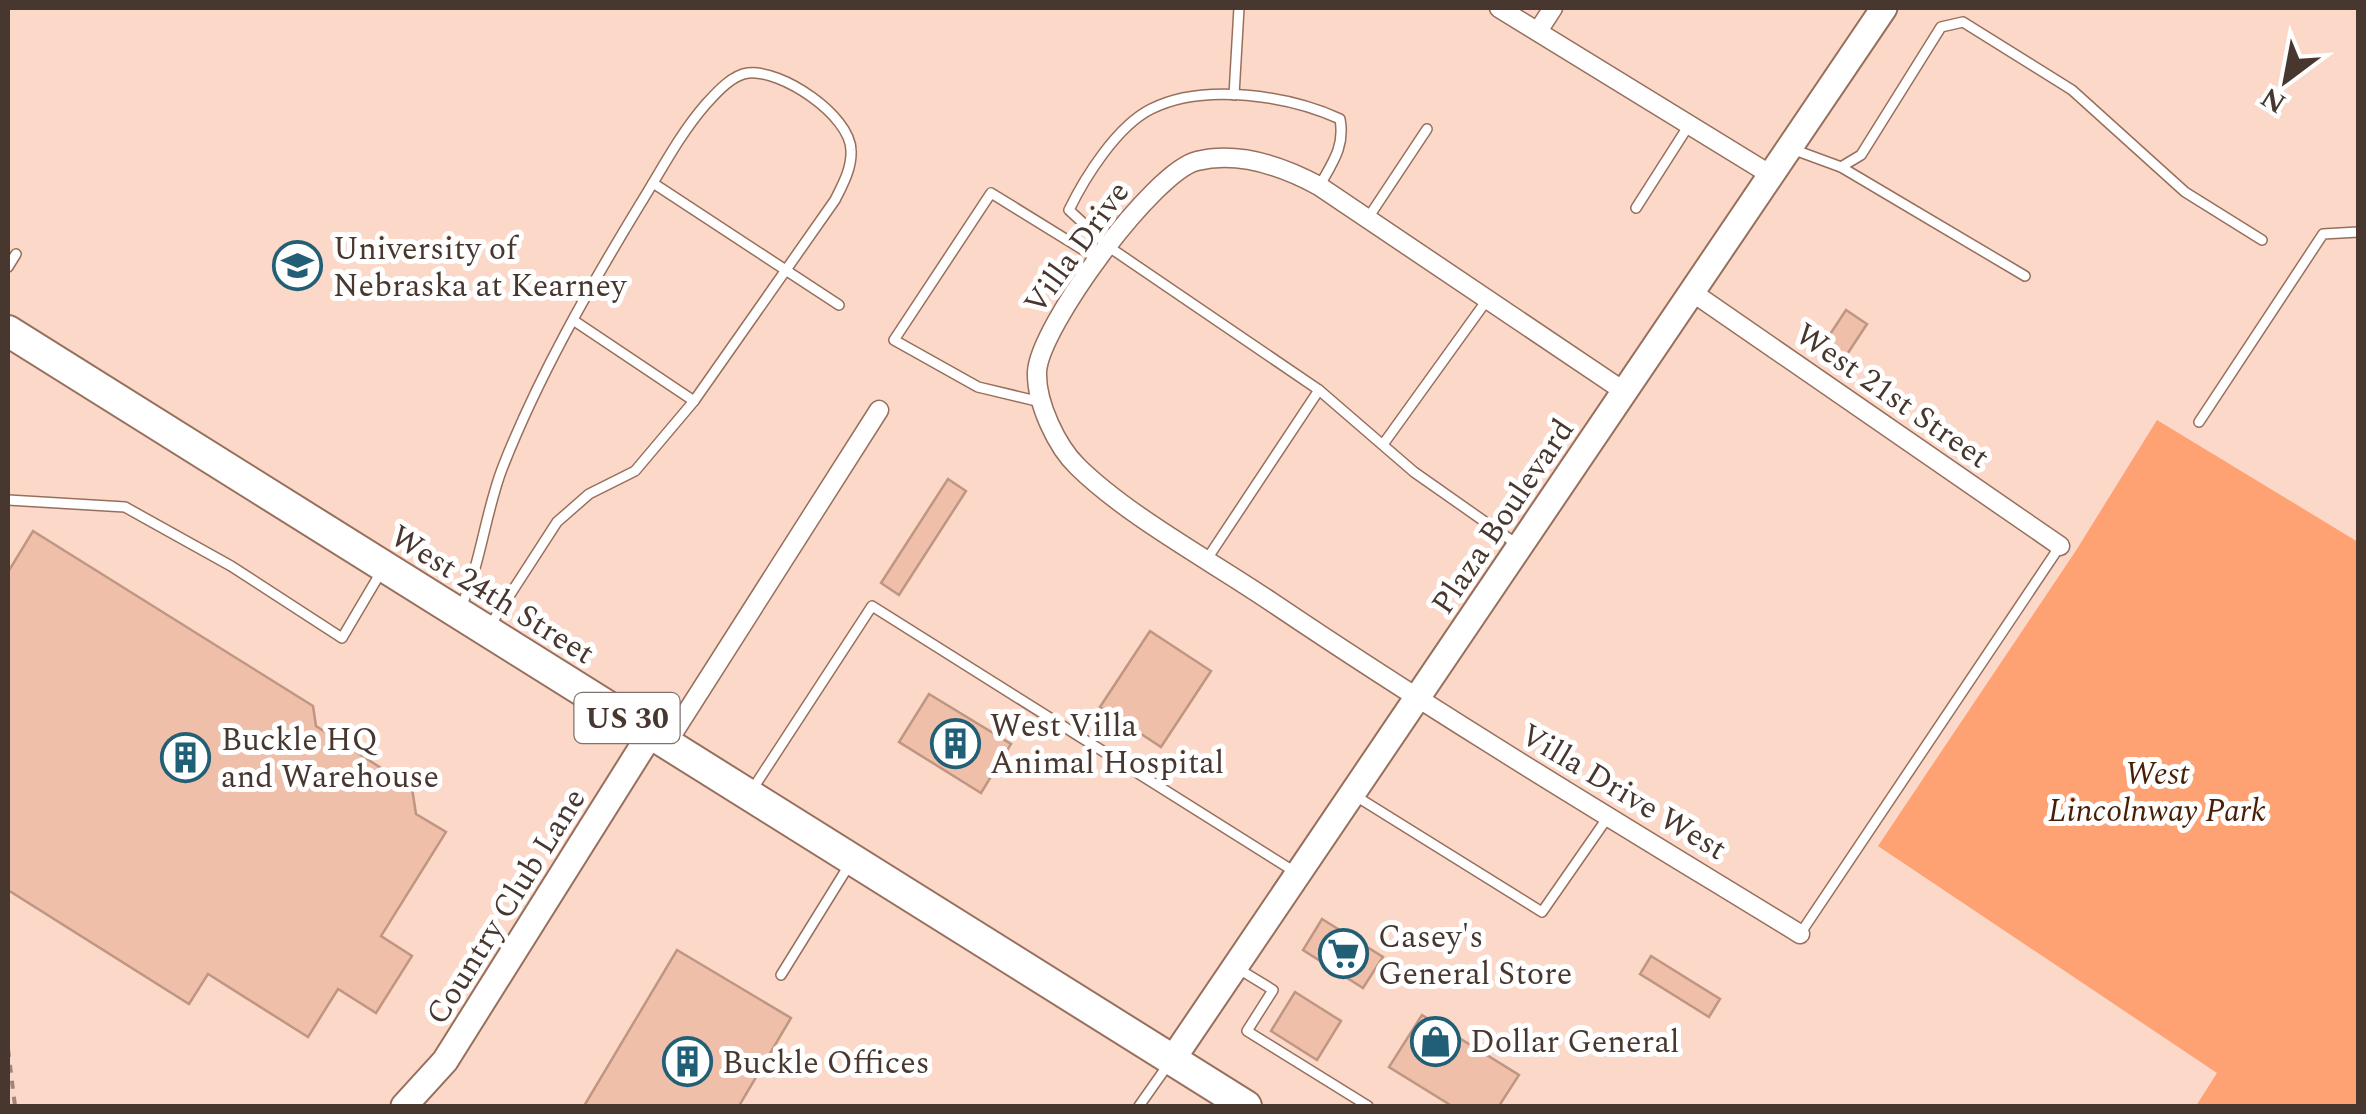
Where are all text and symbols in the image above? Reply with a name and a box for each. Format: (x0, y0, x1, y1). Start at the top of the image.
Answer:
north arrow (2236, 30, 2336, 130)
text: N (2252, 76, 2295, 124)
street label: Villa Drive (1012, 171, 1142, 325)
place label: University of Nebraska at Kearney (333, 225, 628, 311)
school or university icon: University of Nebraska at Kearney (272, 240, 324, 292)
street label: West 21st Street (1785, 311, 2000, 482)
street label: Plaza Boulevard (1419, 409, 1587, 625)
street label: West 24th Street (380, 513, 604, 678)
road number: US 30 (574, 693, 680, 743)
place label: West Villa Animal Hospital (990, 702, 1224, 788)
street label: Villa Drive West (1510, 711, 1736, 873)
place label: Buckle HQ and Warehouse (221, 716, 439, 802)
building icon: West Villa Animal Hospital (929, 717, 981, 769)
building icon: Buckle HQ and Warehouse (160, 731, 212, 783)
park label: West Lincolnway Park (2048, 750, 2266, 836)
street label: Country Club Lane (414, 779, 599, 1035)
place label: Casey's General Store (1378, 913, 1572, 999)
supermarket icon: Casey's General Store (1317, 928, 1369, 980)
shop icon: Dollar General (1409, 1015, 1461, 1067)
place label: Dollar General (1470, 1018, 1679, 1067)
building icon: Buckle Offices (661, 1036, 713, 1088)
place label: Buckle Offices (722, 1039, 929, 1088)

